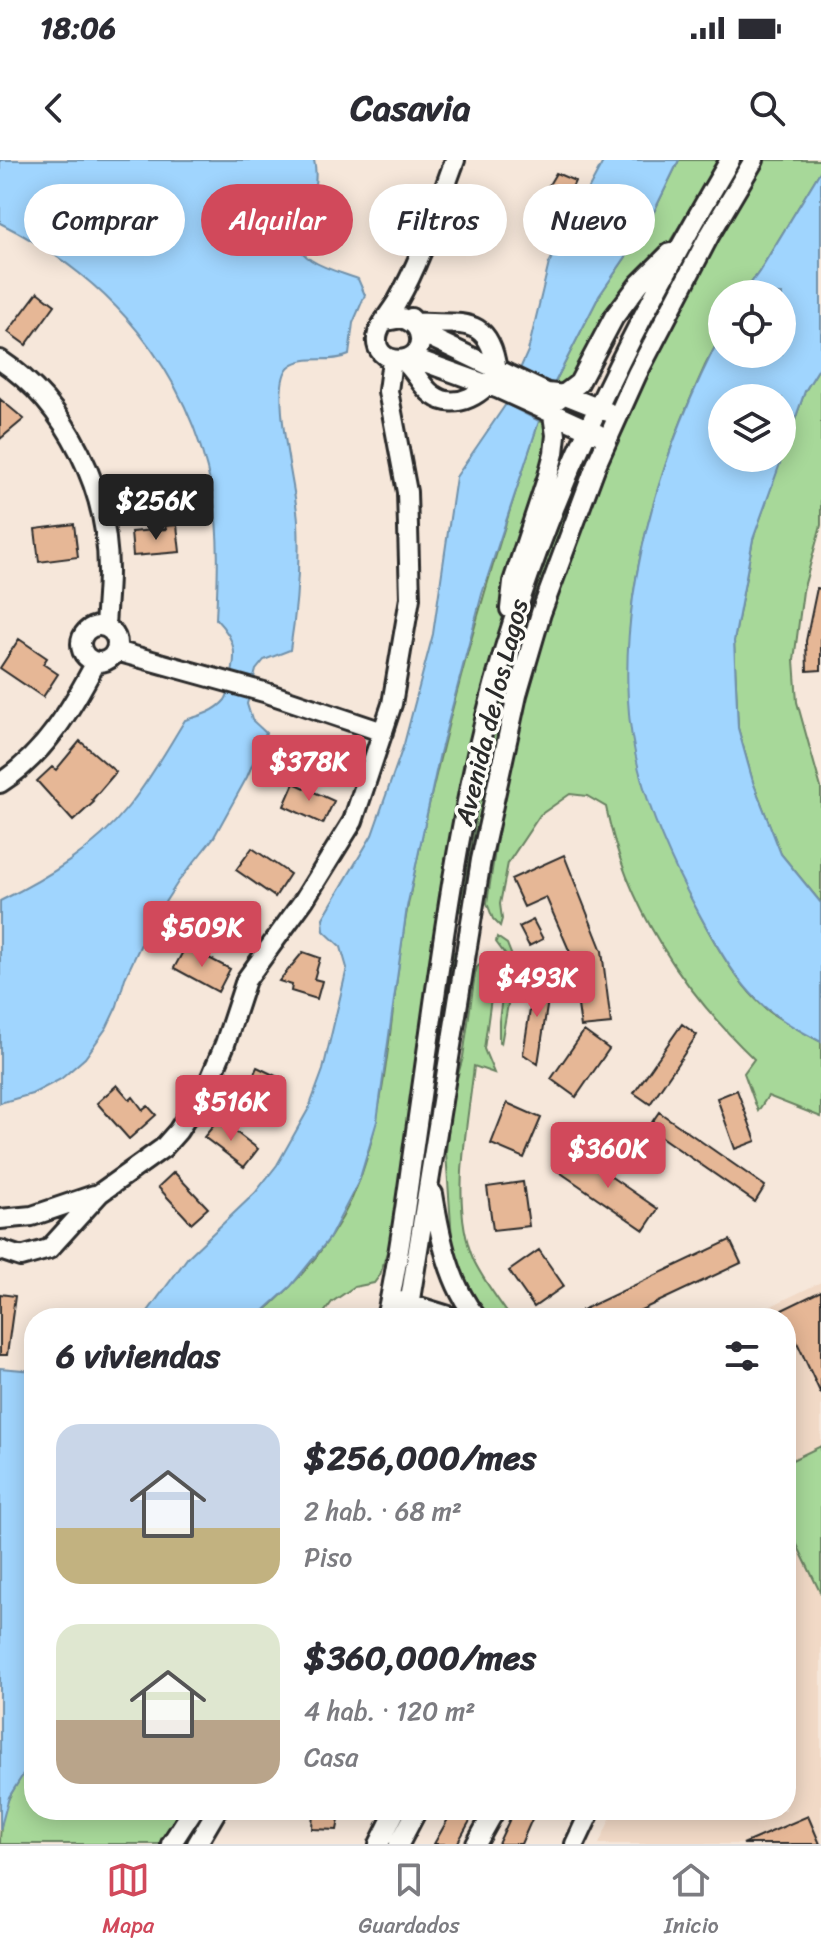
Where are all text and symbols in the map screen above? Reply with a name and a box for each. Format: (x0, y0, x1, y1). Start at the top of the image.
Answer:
text: 18:06 (40, 1, 116, 55)
text: Casavia (351, 76, 470, 140)
icon: back (32, 86, 76, 130)
icon: search (745, 86, 789, 130)
chip: Comprar (24, 184, 185, 256)
chip: Alquilar (201, 184, 353, 256)
chip: Filtros (369, 184, 507, 256)
chip: Nuevo (523, 184, 655, 256)
map controls (708, 280, 796, 472)
button: locate (708, 280, 796, 368)
button: layers (708, 384, 796, 472)
pin: $256K (100, 474, 212, 542)
text: $256K (117, 477, 195, 523)
street label: Avenida de los Lagos (440, 594, 541, 831)
pin: $378K (253, 735, 365, 803)
text: $378K (270, 738, 348, 784)
pin: $509K (146, 901, 258, 969)
text: $509K (161, 904, 243, 950)
pin: $493K (481, 951, 593, 1019)
text: $493K (497, 954, 577, 1000)
pin: $516K (175, 1075, 287, 1143)
text: $516K (193, 1078, 269, 1124)
pin: $360K (552, 1122, 664, 1190)
text: $360K (569, 1125, 647, 1171)
text: 6 viviendas (56, 1326, 220, 1386)
icon: filters (720, 1334, 764, 1378)
text: $256,000/mes (304, 1428, 536, 1488)
icon: home (120, 1456, 216, 1552)
text: 2 hab. · 68 m² (304, 1488, 462, 1534)
text: Piso (304, 1534, 352, 1580)
text: $360,000/mes (304, 1628, 536, 1688)
icon: home (120, 1656, 216, 1752)
text: 4 hab. · 120 m² (304, 1688, 475, 1734)
text: Casa (304, 1734, 358, 1780)
tab: Mapa (102, 1858, 154, 1945)
tab: Guardados (358, 1858, 460, 1945)
tab: Inicio (664, 1858, 719, 1945)

